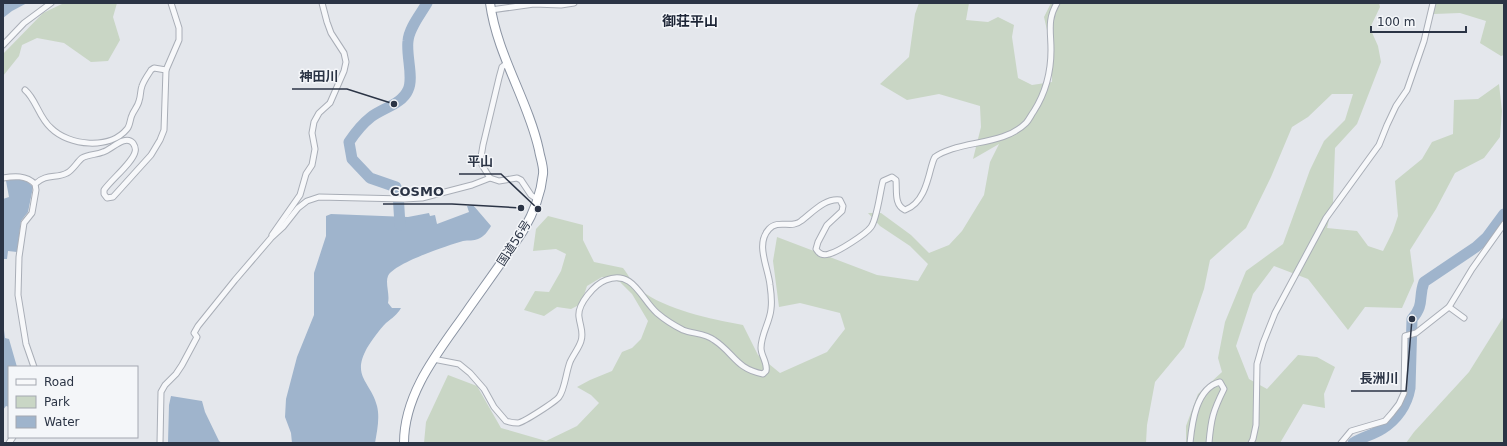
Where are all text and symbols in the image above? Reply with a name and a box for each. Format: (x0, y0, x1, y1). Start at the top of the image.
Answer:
scale bar (1371, 8, 1466, 34)
district label: 御荘平山 (662, 13, 718, 29)
text: 100 m (1377, 15, 1415, 29)
callout: 神田川 (292, 64, 347, 89)
text: 神田川 (299, 69, 339, 84)
callout: 平山 (459, 149, 501, 174)
text: 平山 (467, 154, 493, 169)
callout: COSMO (383, 179, 452, 204)
text: COSMO (390, 184, 444, 199)
street label: 国道56号 (494, 218, 534, 268)
legend (8, 366, 138, 438)
callout: 長洲川 (1351, 366, 1406, 391)
text: 長洲川 (1359, 371, 1399, 386)
text: Road (44, 375, 74, 389)
text: Park (44, 395, 70, 409)
text: Water (44, 415, 80, 429)

